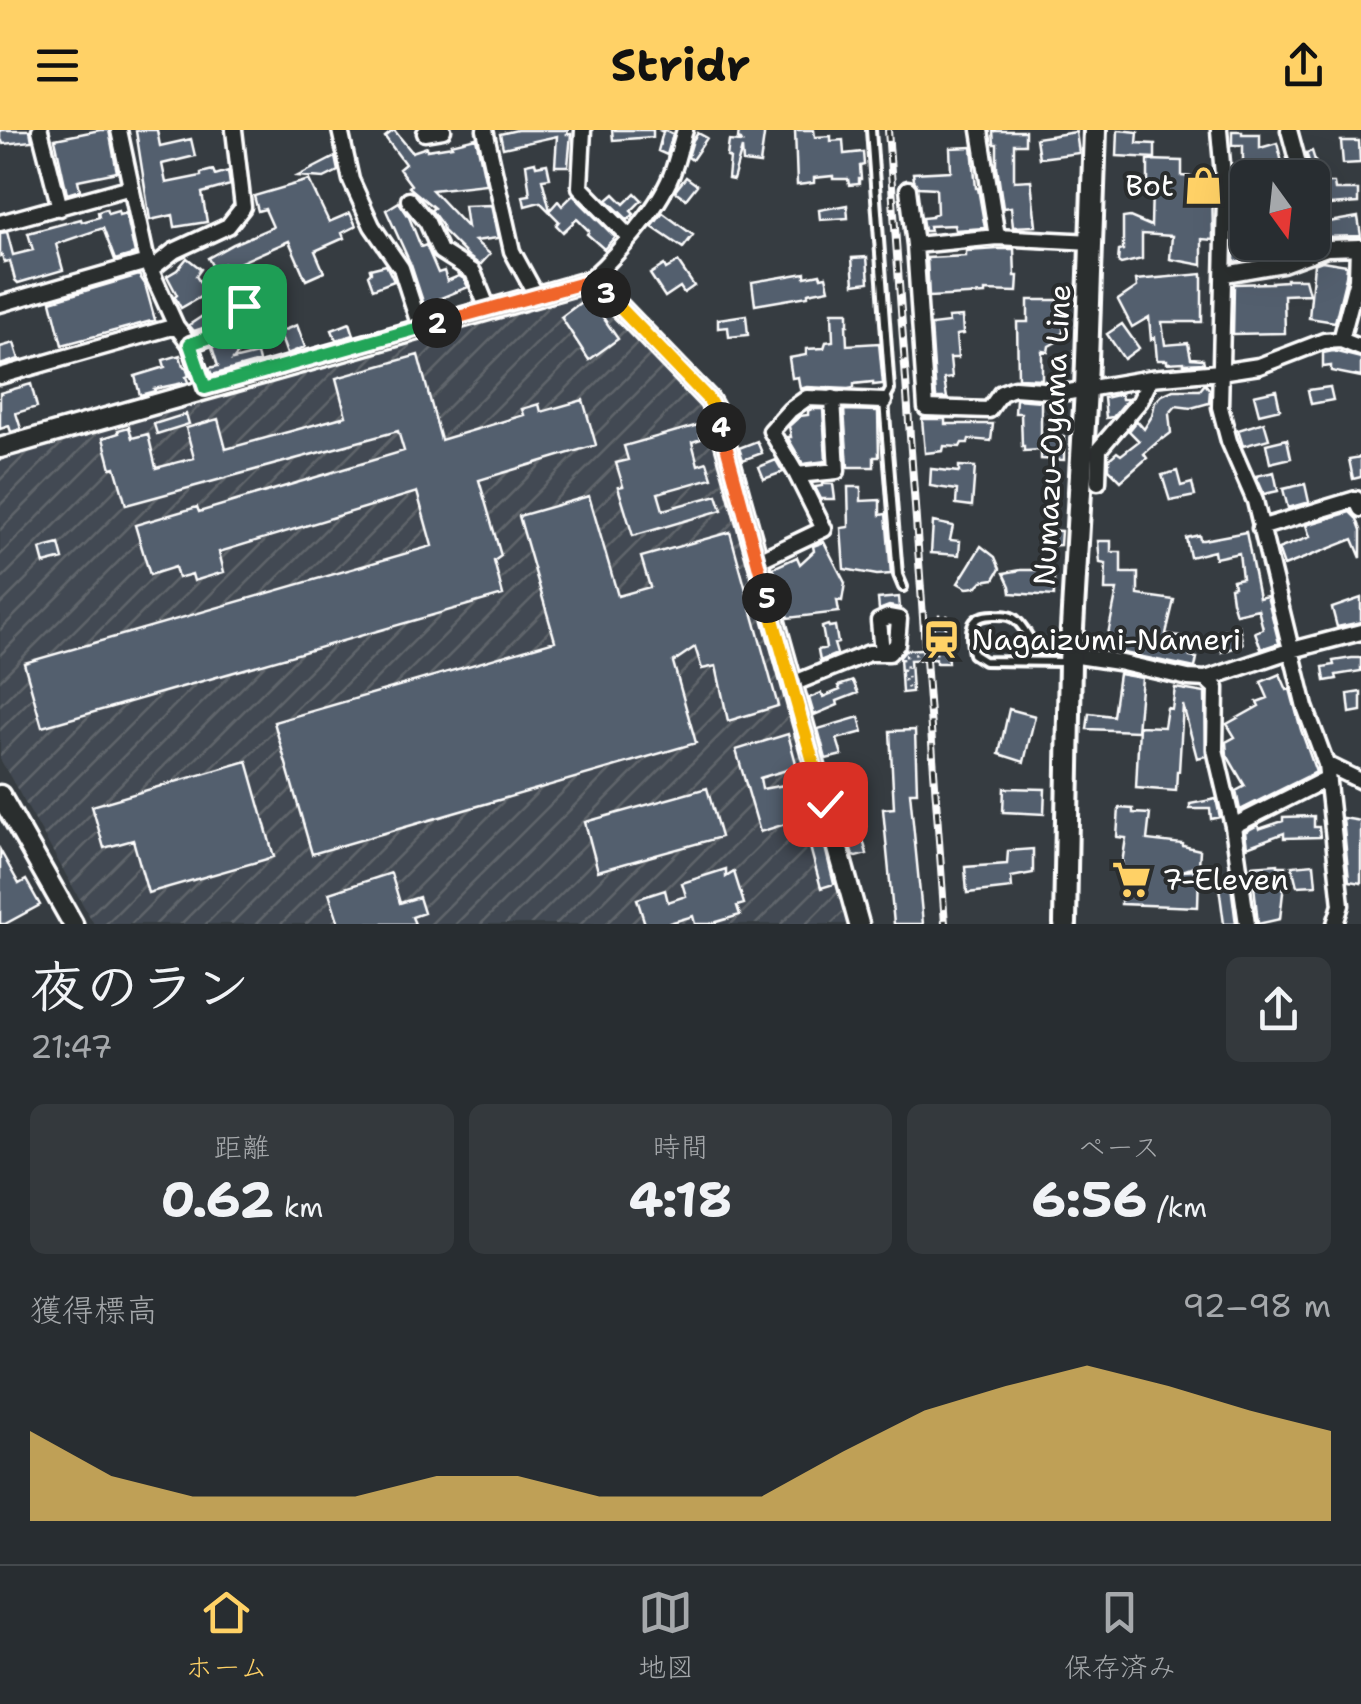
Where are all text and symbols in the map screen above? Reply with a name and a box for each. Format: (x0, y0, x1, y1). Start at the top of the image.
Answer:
text: Stridr (611, 35, 750, 95)
icon: menu (30, 38, 85, 93)
icon: share (1276, 38, 1331, 93)
north arrow (1230, 160, 1330, 260)
map controls (1230, 160, 1330, 260)
shop icon: Bot (1183, 164, 1225, 206)
place label: Bot (1125, 165, 1174, 206)
pin (202, 264, 287, 349)
pin: 3 (581, 268, 631, 318)
text: 3 (596, 274, 616, 312)
icon: arrive (217, 279, 272, 334)
street label: Numazu-Oyama Line (1024, 283, 1080, 587)
pin: 2 (412, 298, 462, 348)
text: 2 (427, 304, 447, 342)
pin: 4 (696, 402, 746, 452)
text: 4 (711, 408, 731, 446)
pin: 5 (742, 573, 792, 623)
text: 5 (758, 579, 776, 617)
station icon: Nagaizumi-Nameri (920, 618, 962, 660)
place label: Nagaizumi-Nameri (971, 619, 1241, 660)
pin (783, 762, 868, 847)
icon: check (798, 777, 853, 832)
supermarket icon: 7-Eleven (1111, 858, 1153, 900)
place label: 7-Eleven (1162, 859, 1289, 900)
text: 夜のラン (30, 950, 250, 1024)
button: share (1226, 957, 1331, 1062)
text: 21:47 (30, 1025, 113, 1068)
text: 距離 (214, 1128, 270, 1166)
text: 時間 (652, 1128, 709, 1166)
text: ペース (1078, 1128, 1160, 1166)
text: 0.62 (160, 1166, 274, 1233)
text: 4:18 (629, 1166, 732, 1233)
text: 6:56 (1031, 1166, 1148, 1233)
text: km (274, 1188, 323, 1226)
text: /km (1148, 1188, 1207, 1226)
text: 92–98 m (1183, 1284, 1331, 1327)
text: 獲得標高 (30, 1288, 158, 1331)
tab: ホーム (185, 1585, 268, 1686)
tab: 地図 (638, 1585, 694, 1686)
tab: 保存済み (1064, 1585, 1176, 1686)

